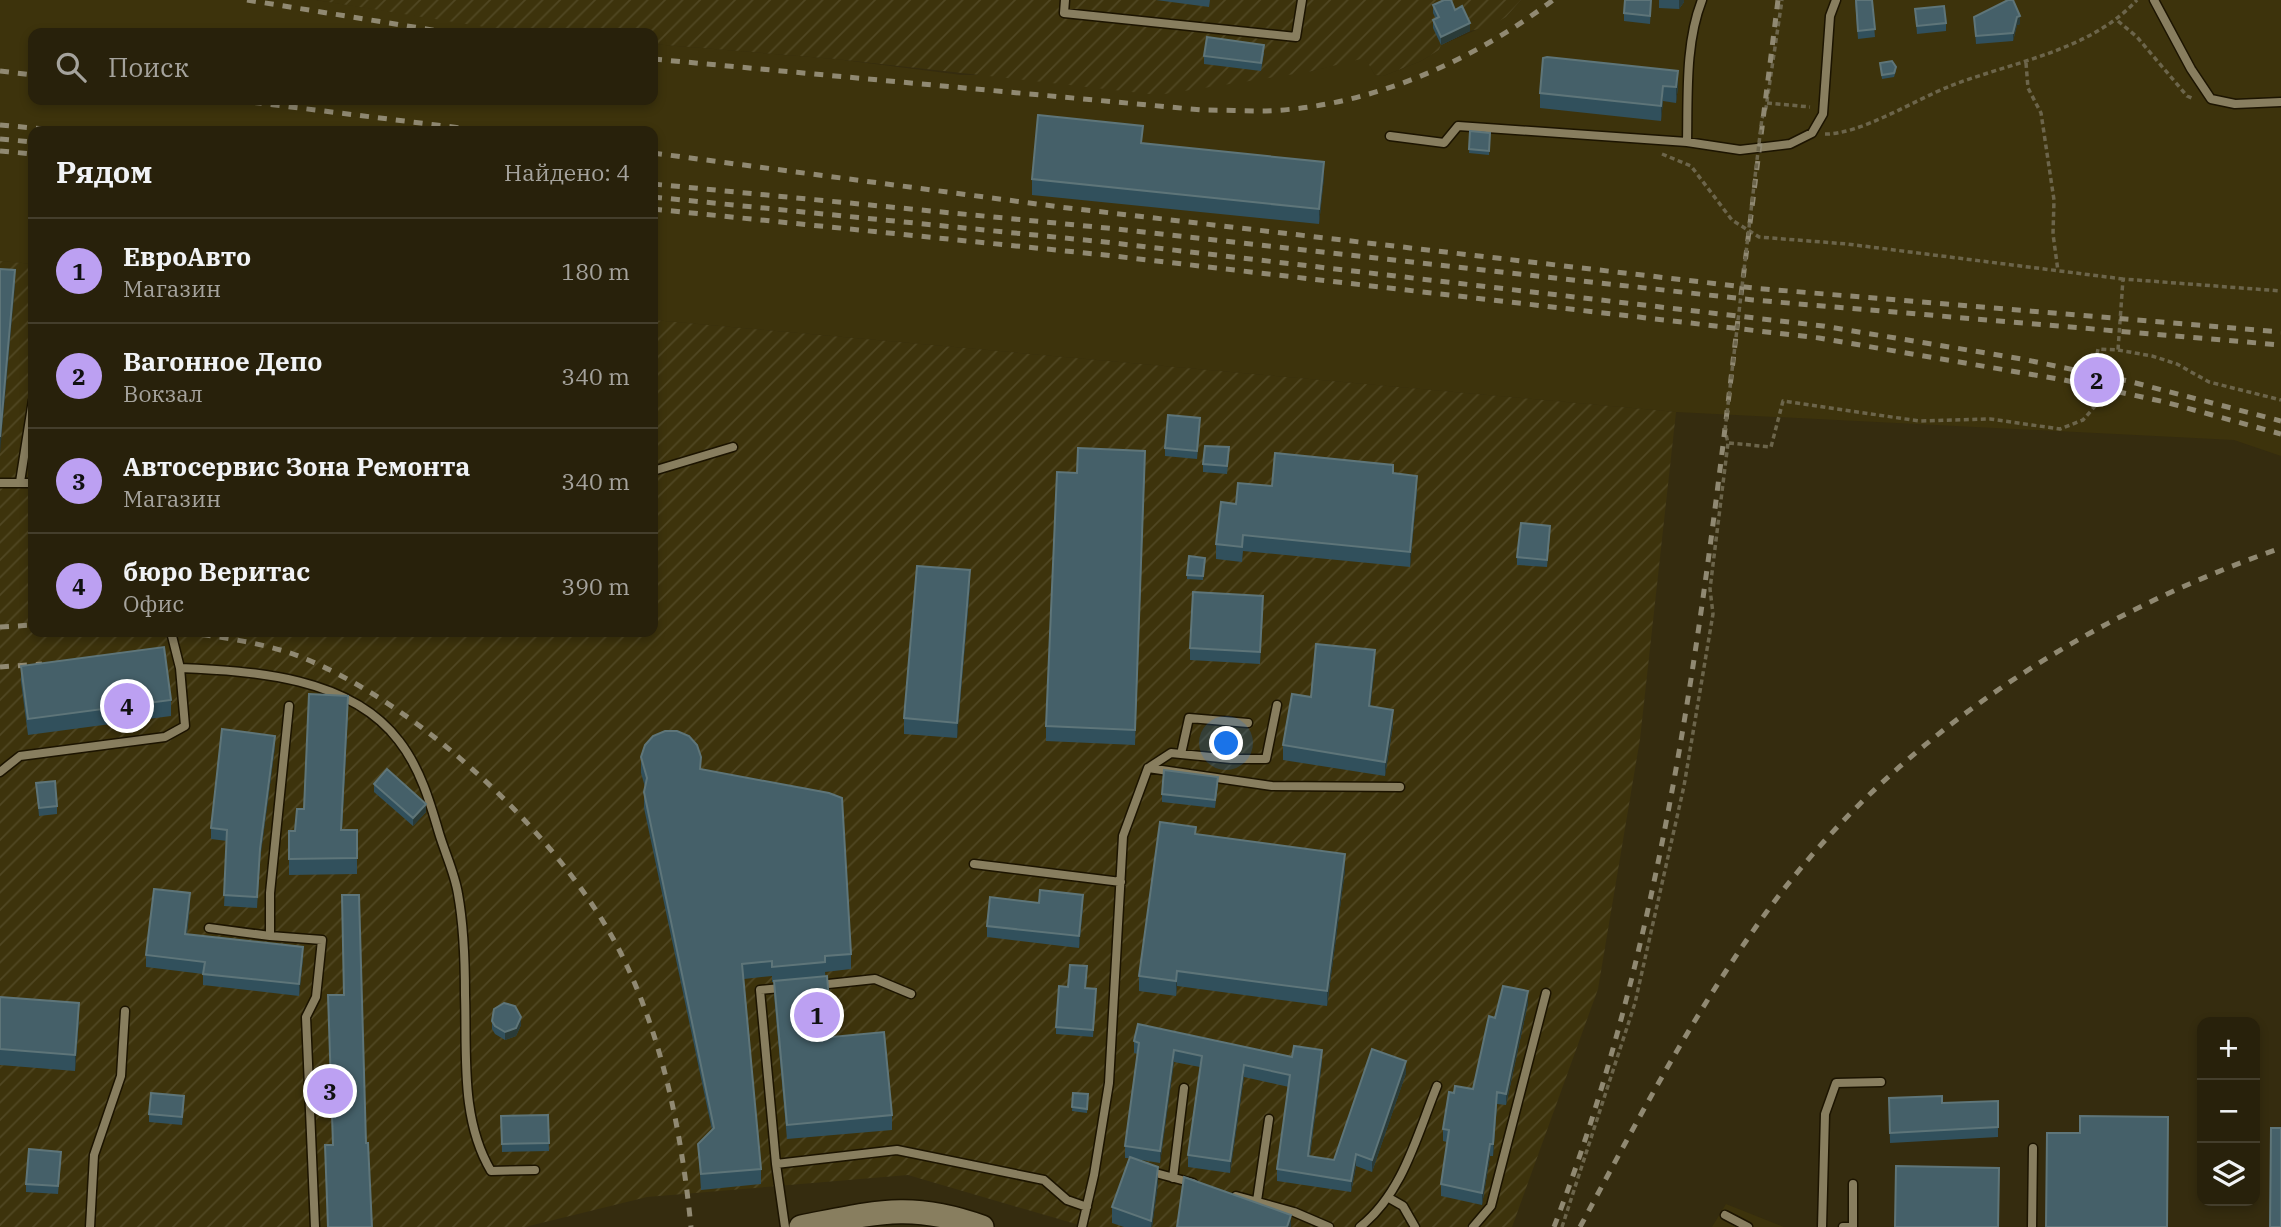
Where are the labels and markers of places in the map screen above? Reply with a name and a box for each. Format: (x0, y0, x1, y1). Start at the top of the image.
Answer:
pin: 2 (2074, 354, 2120, 406)
pin: 4 (104, 680, 150, 732)
pin: 1 (794, 989, 840, 1041)
pin: 3 (307, 1065, 353, 1117)

